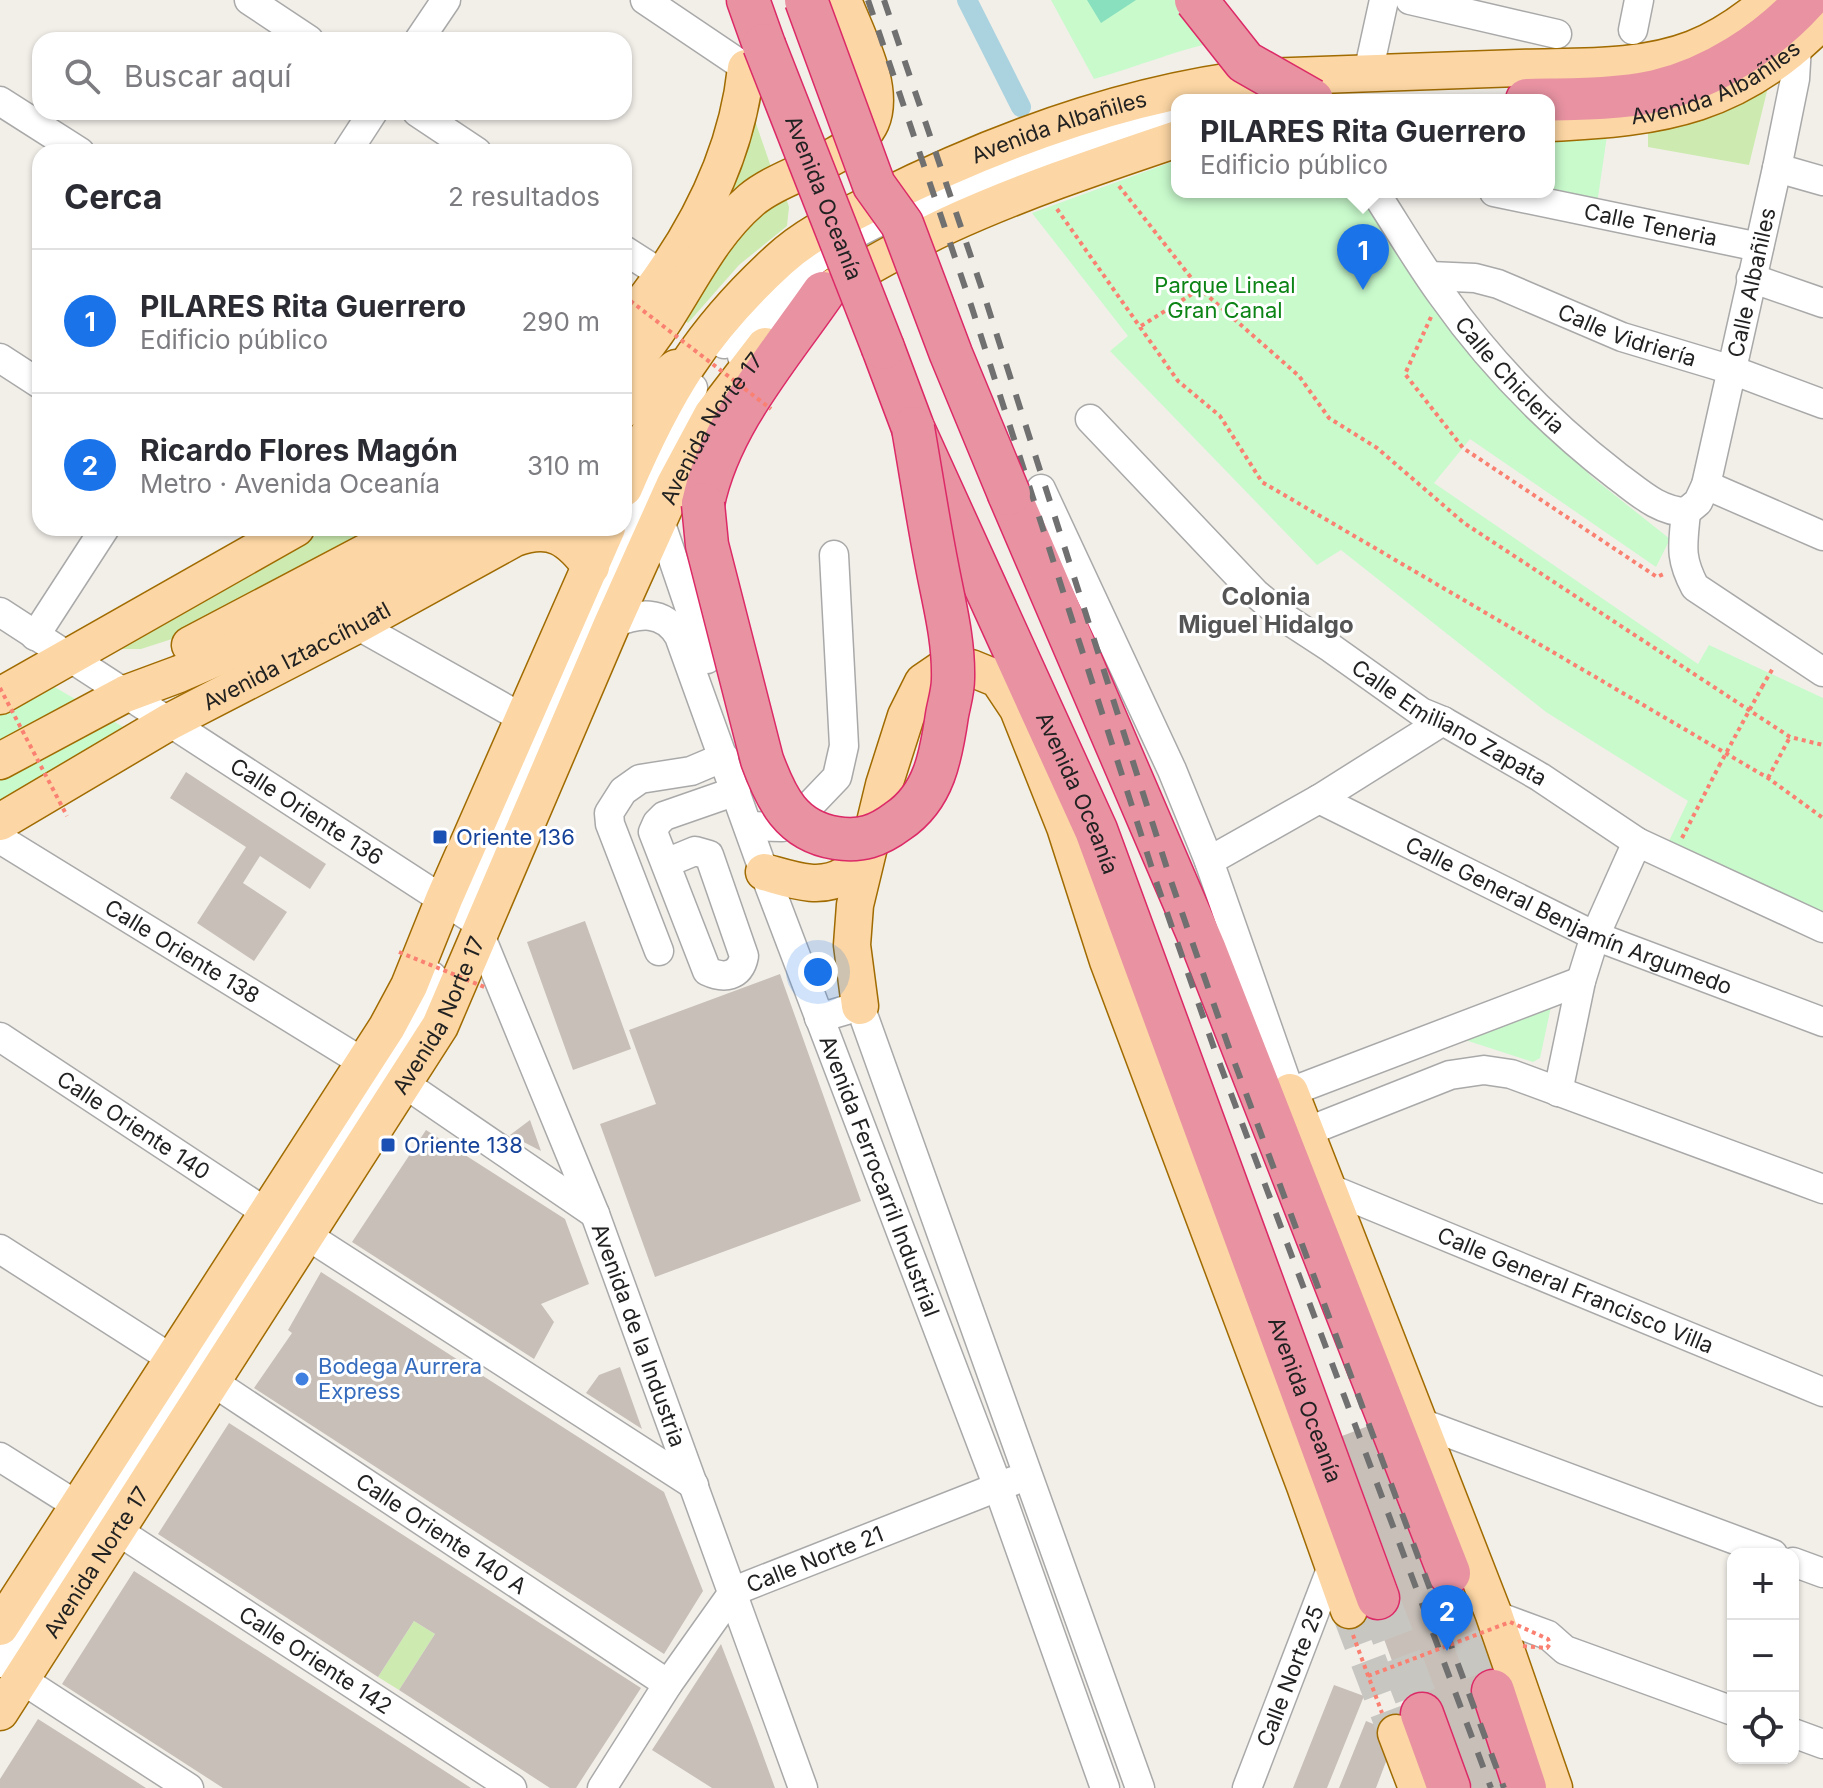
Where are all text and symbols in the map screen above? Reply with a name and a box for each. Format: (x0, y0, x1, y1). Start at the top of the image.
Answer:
search box (32, 32, 632, 120)
street label: Avenida Albañiles (1629, 35, 1805, 129)
icon: search (60, 54, 104, 98)
text: Buscar aquí (124, 58, 291, 94)
street label: Avenida Albañiles (967, 86, 1149, 169)
popup (1171, 94, 1555, 198)
street label: Avenida Oceanía (780, 112, 868, 284)
text: PILARES Rita Guerrero (1200, 113, 1526, 149)
text: Edificio público (1200, 149, 1388, 180)
text: Cerca (64, 176, 163, 217)
text: 2 resultados (448, 181, 600, 212)
street label: Calle Teneria (1582, 198, 1720, 251)
street label: Calle Albañiles (1722, 205, 1781, 360)
pin: 1 (1337, 224, 1389, 290)
park label: Parque Lineal Gran Canal (1154, 272, 1296, 323)
text: PILARES Rita Guerrero (140, 288, 466, 324)
street label: Calle Vidriería (1554, 298, 1699, 372)
text: 1 (84, 306, 96, 337)
text: 290 m (522, 306, 600, 337)
street label: Calle Chicleria (1450, 311, 1570, 439)
text: Edificio público (140, 324, 328, 355)
street label: Avenida Norte 17 (654, 347, 768, 509)
text: Ricardo Flores Magón (140, 432, 458, 468)
text: 2 (82, 450, 98, 481)
text: 310 m (527, 450, 600, 481)
text: Metro · Avenida Oceanía (140, 468, 440, 499)
district label: Colonia Miguel Hidalgo (1178, 582, 1354, 639)
street label: Avenida Iztaccíhuatl (198, 596, 395, 715)
street label: Calle Emiliano Zapata (1347, 654, 1551, 791)
street label: Avenida Oceanía (1031, 708, 1124, 878)
street label: Calle Oriente 136 (226, 752, 388, 871)
place label: Oriente 136 (456, 824, 575, 850)
marker: Oriente 136 (431, 828, 449, 846)
street label: Calle General Benjamín Argumedo (1401, 831, 1736, 1000)
street label: Calle Oriente 138 (100, 894, 264, 1009)
street label: Avenida Norte 17 (387, 932, 490, 1099)
your location (798, 952, 838, 992)
street label: Avenida Ferrocarril Industrial (814, 1032, 945, 1320)
street label: Calle Oriente 140 (52, 1065, 215, 1185)
place label: Oriente 138 (404, 1132, 523, 1158)
marker: Oriente 138 (379, 1136, 397, 1154)
street label: Avenida de la Industria (586, 1220, 691, 1450)
street label: Calle General Francisco Villa (1434, 1221, 1718, 1358)
street label: Avenida Oceanía (1263, 1313, 1347, 1486)
place label: Bodega Aurrera Express (318, 1353, 482, 1404)
marker: Bodega Aurrera Express (293, 1370, 311, 1388)
street label: Calle Oriente 140 A (351, 1468, 531, 1599)
street label: Avenida Norte 17 (38, 1482, 154, 1643)
street label: Calle Norte 21 (743, 1520, 887, 1598)
map controls (1727, 1548, 1799, 1764)
button: + (1727, 1548, 1799, 1620)
pin: 2 (1421, 1585, 1473, 1651)
street label: Calle Oriente 142 (234, 1601, 397, 1719)
street label: Calle Norte 25 (1251, 1602, 1329, 1750)
button: − (1727, 1620, 1799, 1692)
button: locate (1727, 1692, 1799, 1764)

